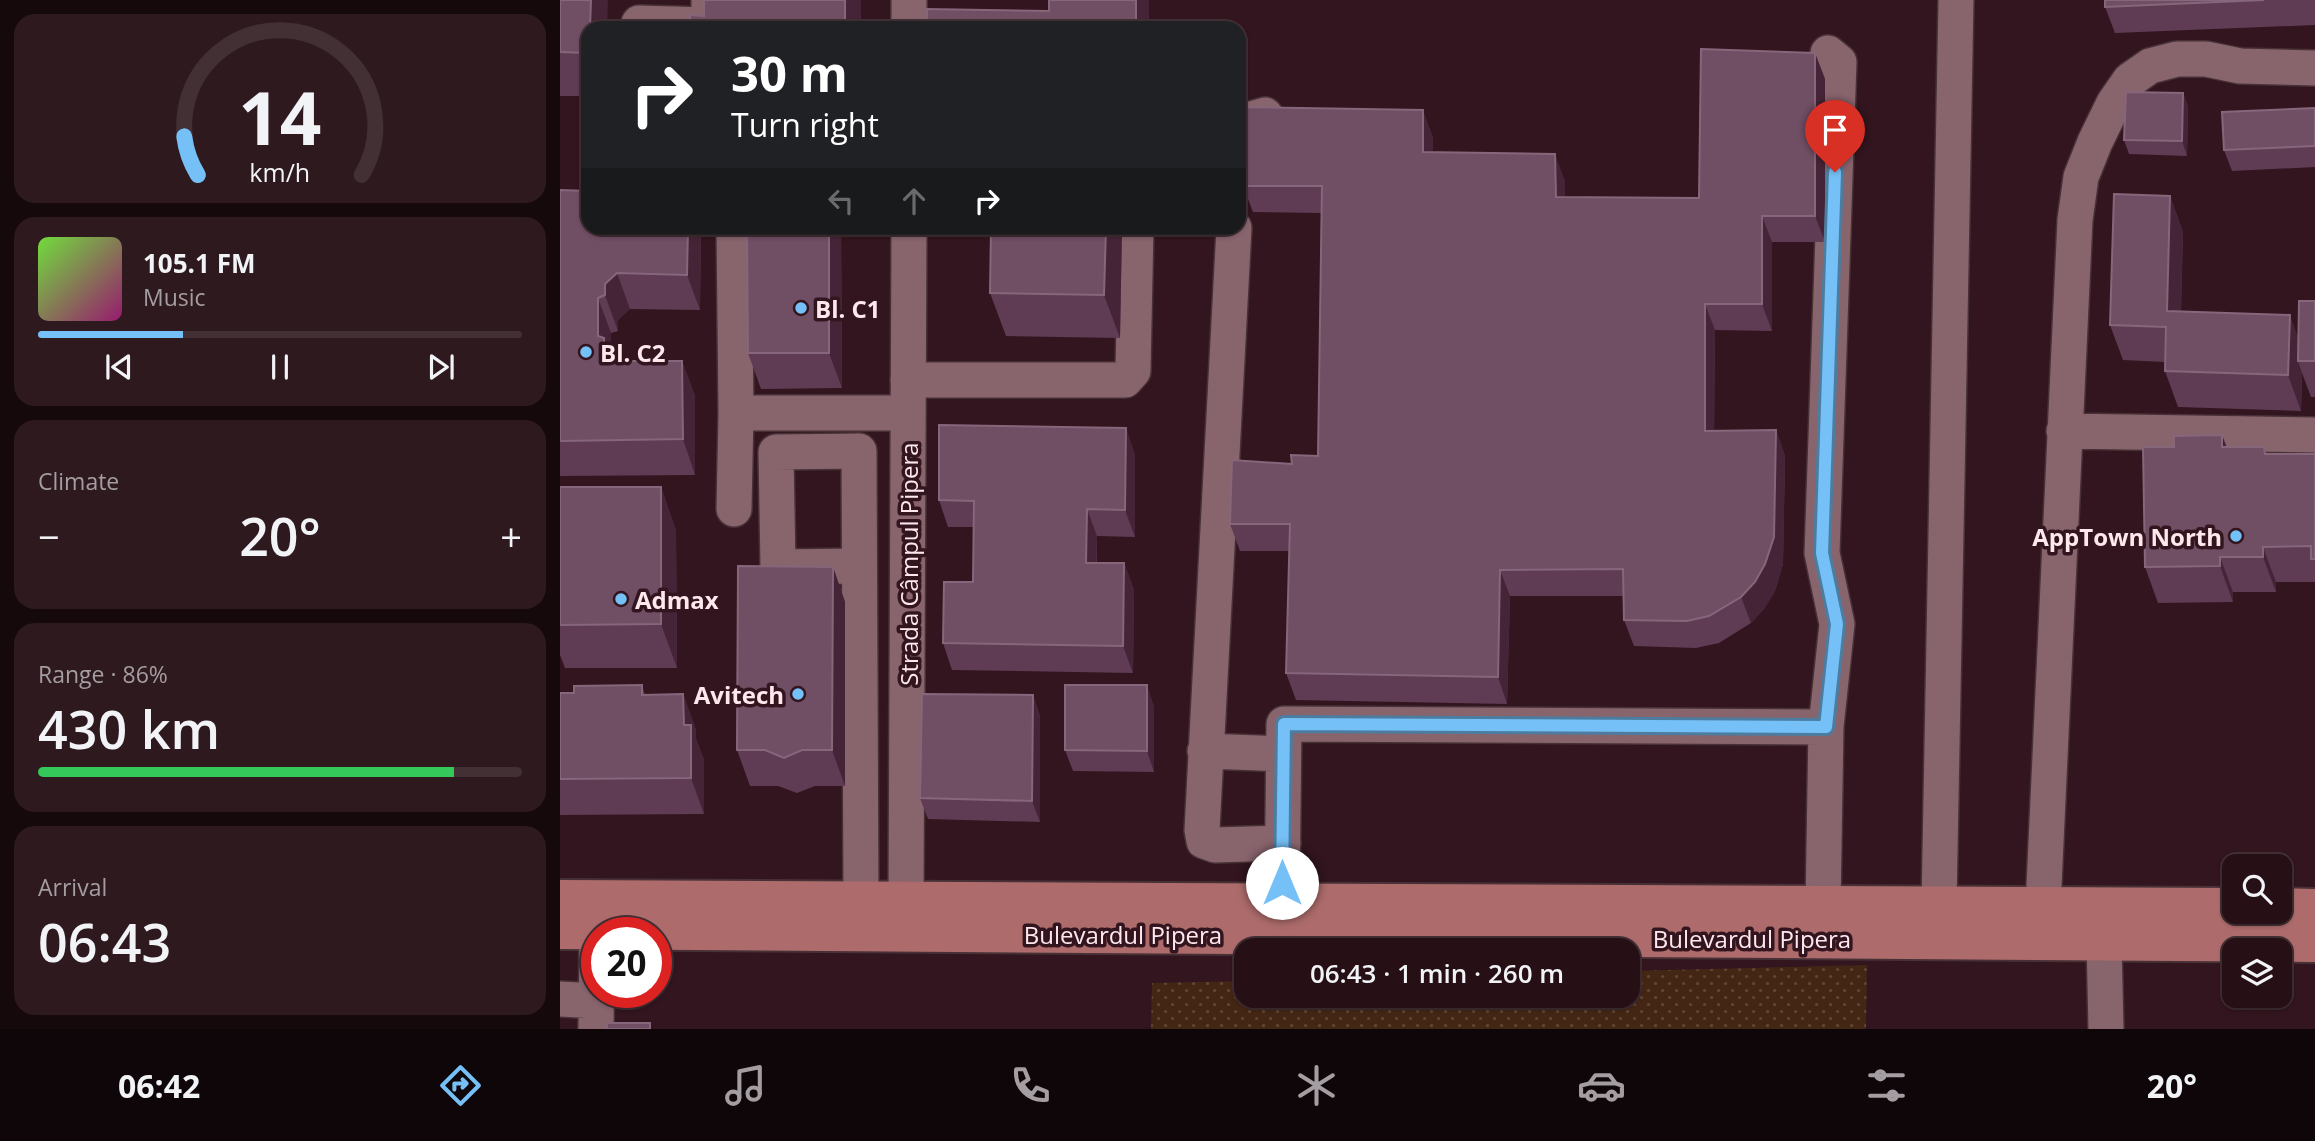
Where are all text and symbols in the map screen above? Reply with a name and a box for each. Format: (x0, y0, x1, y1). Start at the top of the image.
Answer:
text: 30 m (731, 40, 848, 106)
icon: right (616, 49, 707, 140)
text: 14 (238, 67, 322, 166)
pin (1805, 100, 1865, 172)
text: Turn right (731, 103, 879, 146)
icon: arrive (1816, 111, 1854, 149)
text: km/h (250, 154, 310, 188)
icon: left (822, 182, 860, 220)
icon: ahead (895, 182, 933, 220)
icon: right (968, 182, 1006, 220)
text: 105.1 FM (143, 245, 255, 281)
text: Music (143, 281, 206, 313)
place label: Bl. C1 (815, 292, 881, 325)
marker: Bl. C1 (793, 300, 809, 316)
place label: Bl. C2 (600, 336, 666, 369)
marker: Bl. C2 (578, 344, 594, 360)
icon: previous (100, 348, 138, 386)
icon: pause (261, 348, 299, 386)
icon: next (422, 348, 460, 386)
street label: Strada Câmpul Pipera (892, 442, 925, 686)
text: Climate (38, 465, 119, 497)
text: 20° (239, 500, 321, 571)
text: − (38, 510, 60, 562)
text: + (500, 510, 522, 562)
place label: AppTown North (2032, 520, 2222, 553)
marker: AppTown North (2228, 528, 2244, 544)
place label: Admax (635, 583, 719, 616)
marker: Admax (613, 591, 629, 607)
text: Range · 86% (38, 658, 168, 690)
place label: Avitech (694, 678, 784, 711)
marker: Avitech (790, 686, 806, 702)
text: 430 km (38, 693, 220, 764)
position arrow (1245, 846, 1319, 920)
map controls (2222, 854, 2292, 1008)
button: search (2222, 854, 2292, 924)
text: Arrival (38, 871, 107, 903)
text: 06:43 (38, 906, 171, 977)
speed limit sign: 20 (581, 917, 672, 1008)
street label: Bulevardul Pipera (1024, 918, 1222, 951)
street label: Bulevardul Pipera (1653, 922, 1851, 955)
button: layers (2222, 938, 2292, 1008)
text: 06:43 · 1 min · 260 m (1310, 955, 1564, 991)
icon: directions (436, 1061, 485, 1110)
icon: music (721, 1061, 770, 1110)
icon: phone (1006, 1061, 1055, 1110)
icon: climate (1292, 1061, 1341, 1110)
icon: car (1577, 1061, 1626, 1110)
icon: filters (1862, 1061, 1911, 1110)
text: 06:42 (118, 1064, 200, 1107)
text: 20° (2147, 1064, 2197, 1107)

